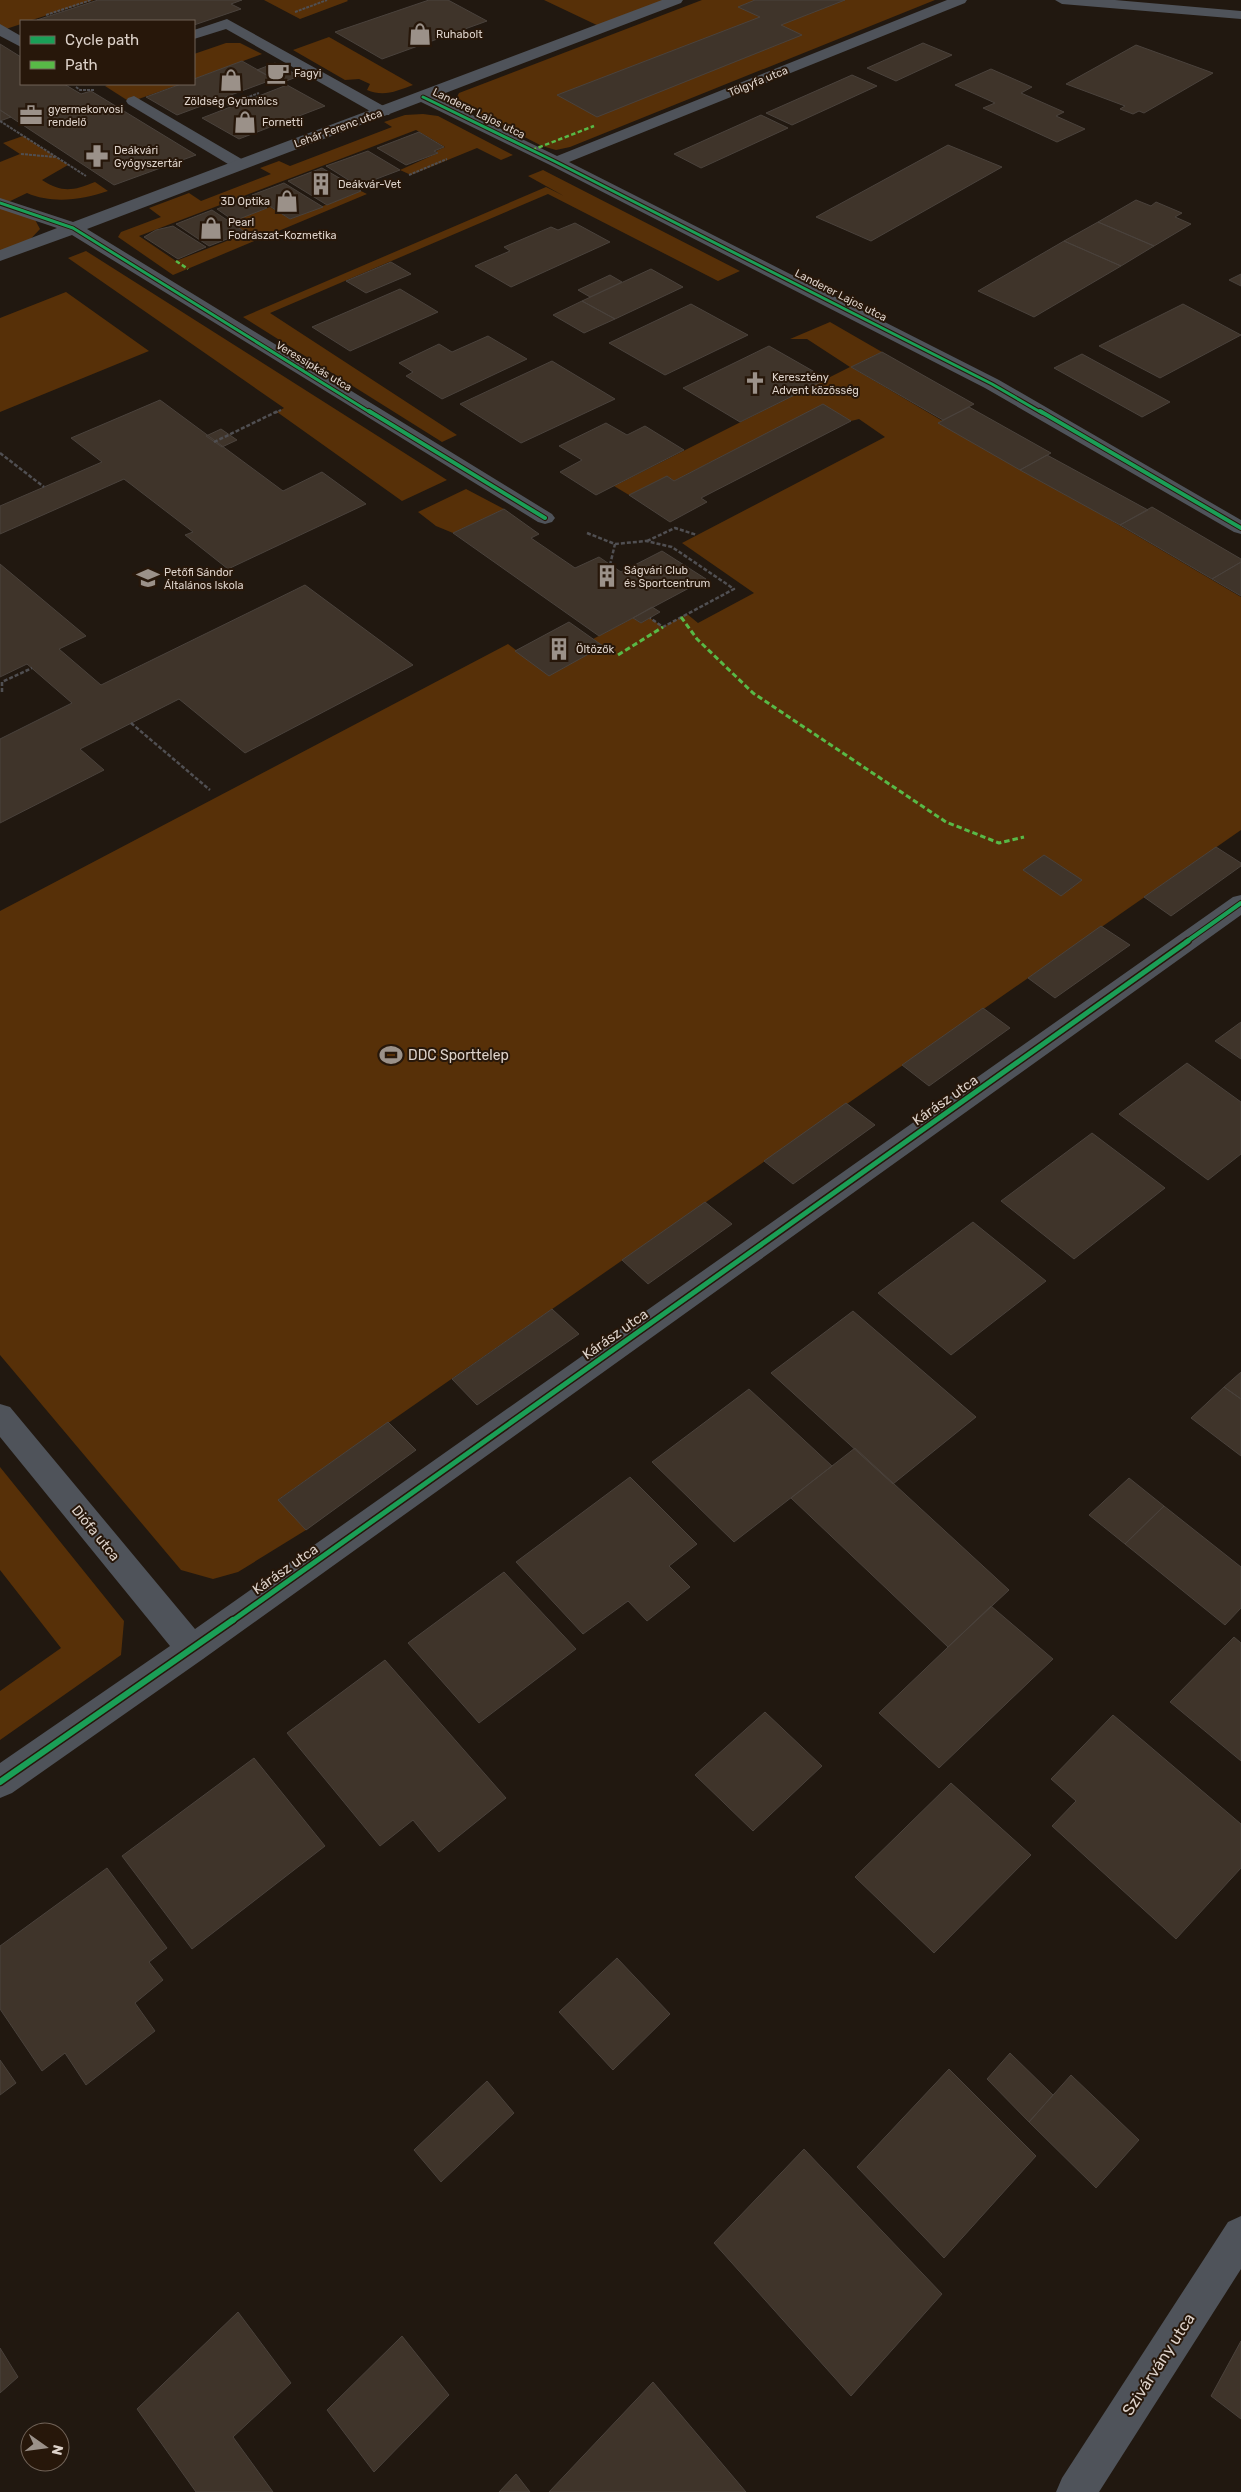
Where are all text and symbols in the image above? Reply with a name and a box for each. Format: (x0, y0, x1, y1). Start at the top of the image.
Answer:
legend (20, 20, 195, 85)
shop icon: Ruhabolt (407, 21, 433, 47)
place label: Ruhabolt (436, 28, 483, 41)
text: Cycle path (65, 31, 139, 49)
text: Path (65, 56, 98, 74)
cafe icon: Fagyi (265, 60, 291, 86)
street label: Tölgyfa utca (727, 64, 790, 99)
shop icon: Zöldség Gyümölcs (218, 67, 244, 93)
place label: Fagyi (294, 67, 321, 80)
street label: Landerer Lajos utca (430, 85, 527, 142)
place label: Zöldség Gyümölcs (184, 95, 278, 108)
office icon: gyermekorvosi rendelő (18, 102, 44, 128)
place label: gyermekorvosi rendelő (48, 103, 123, 129)
street label: Lehár Ferenc utca (292, 106, 384, 150)
shop icon: Fornetti (232, 109, 258, 135)
place label: Fornetti (262, 116, 303, 129)
pharmacy icon: Deákvári Gyógyszertár (84, 143, 110, 169)
place label: Deákvári Gyógyszertár (114, 144, 183, 170)
building icon: Deákvár-Vet (308, 171, 334, 197)
place label: Deákvár-Vet (338, 178, 402, 191)
shop icon: 3D Optika (274, 188, 300, 214)
place label: 3D Optika (221, 195, 270, 208)
shop icon: Pearl Fodrászat-Kozmetika (198, 215, 224, 241)
place label: Pearl Fodrászat-Kozmetika (228, 216, 337, 242)
street label: Landerer Lajos utca (793, 267, 889, 324)
street label: Veressipkás utca (273, 339, 354, 394)
church icon: Keresztény Advent közösség (742, 370, 768, 396)
place label: Keresztény Advent közösség (772, 371, 859, 397)
building icon: Ságvári Club és Sportcentrum (594, 563, 620, 589)
place label: Ságvári Club és Sportcentrum (624, 564, 711, 590)
school or university icon: Petőfi Sándor Általános Iskola (135, 565, 161, 591)
place label: Petőfi Sándor Általános Iskola (164, 566, 244, 592)
building icon: Öltözők (546, 636, 572, 662)
place label: Öltözők (576, 643, 615, 656)
sports icon: DDC Sporttelep (378, 1042, 404, 1068)
place label: DDC Sporttelep (408, 1047, 509, 1064)
street label: Kárász utca (909, 1072, 981, 1129)
street label: Kárász utca (579, 1306, 651, 1363)
street label: Diófa utca (68, 1502, 123, 1565)
street label: Kárász utca (249, 1541, 321, 1598)
street label: Szivárvány utca (1118, 2310, 1199, 2419)
north arrow (20, 2422, 70, 2472)
text: N (48, 2443, 67, 2457)

